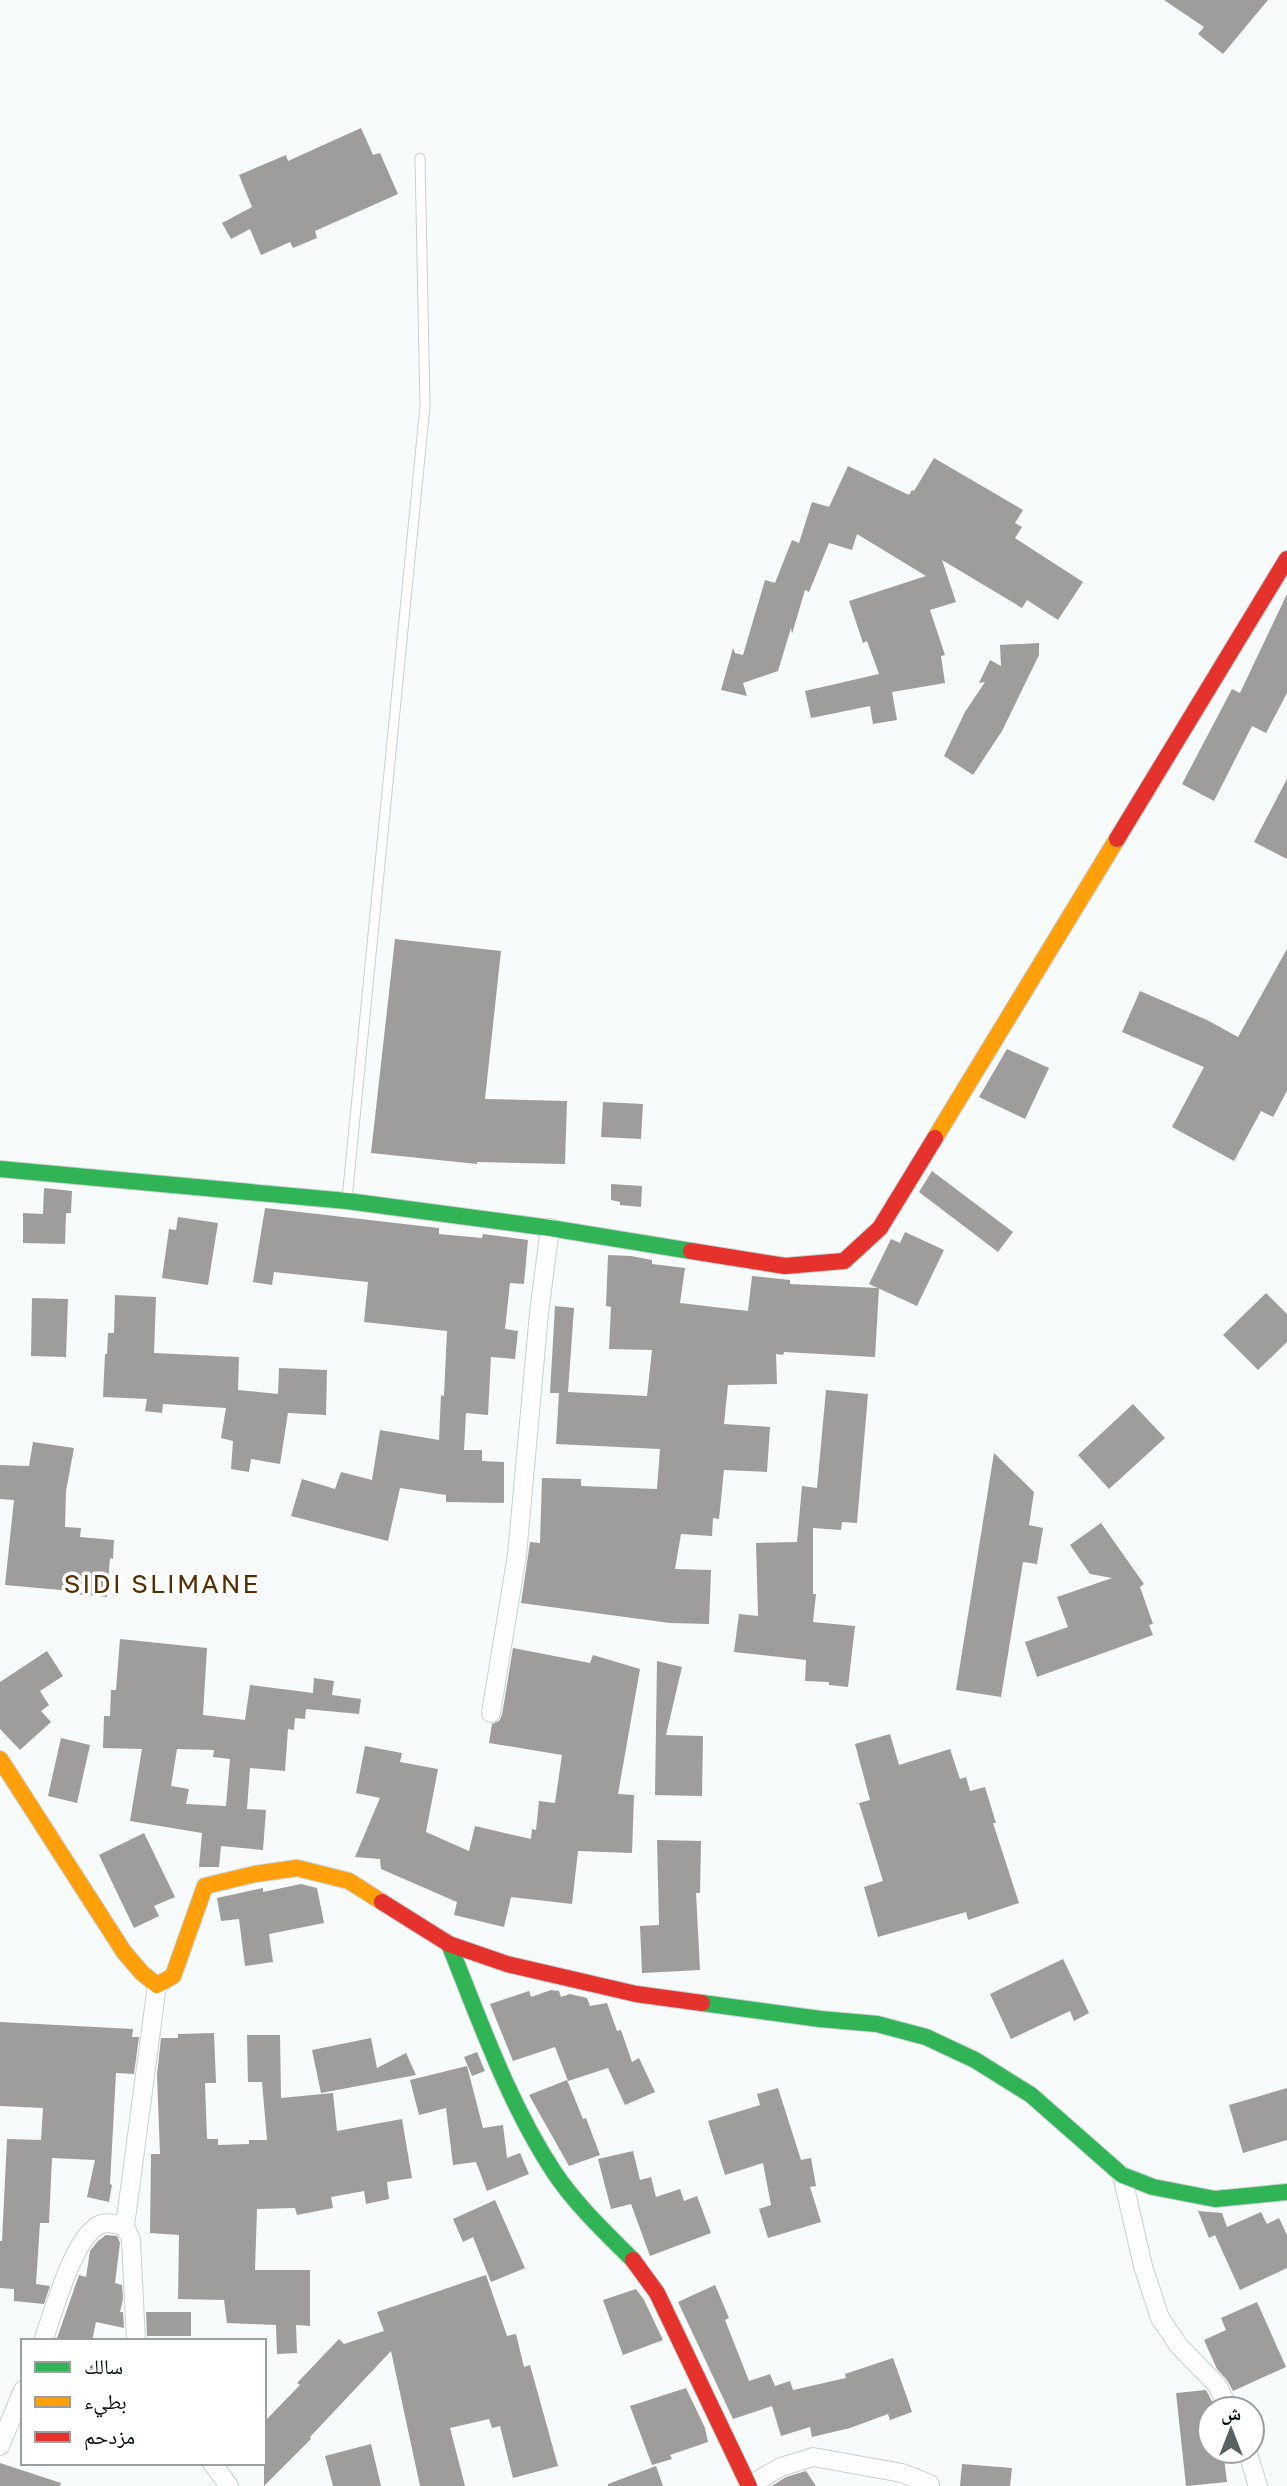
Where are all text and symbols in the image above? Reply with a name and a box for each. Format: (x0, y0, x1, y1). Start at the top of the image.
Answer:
district label: SIDI SLIMANE (64, 1568, 260, 1599)
legend (21, 2339, 266, 2465)
text: سالك (84, 2353, 123, 2379)
text: بطيء (84, 2388, 127, 2418)
north arrow (1196, 2395, 1266, 2465)
text: ش (1221, 2401, 1241, 2425)
text: مزدحم (84, 2423, 135, 2451)

